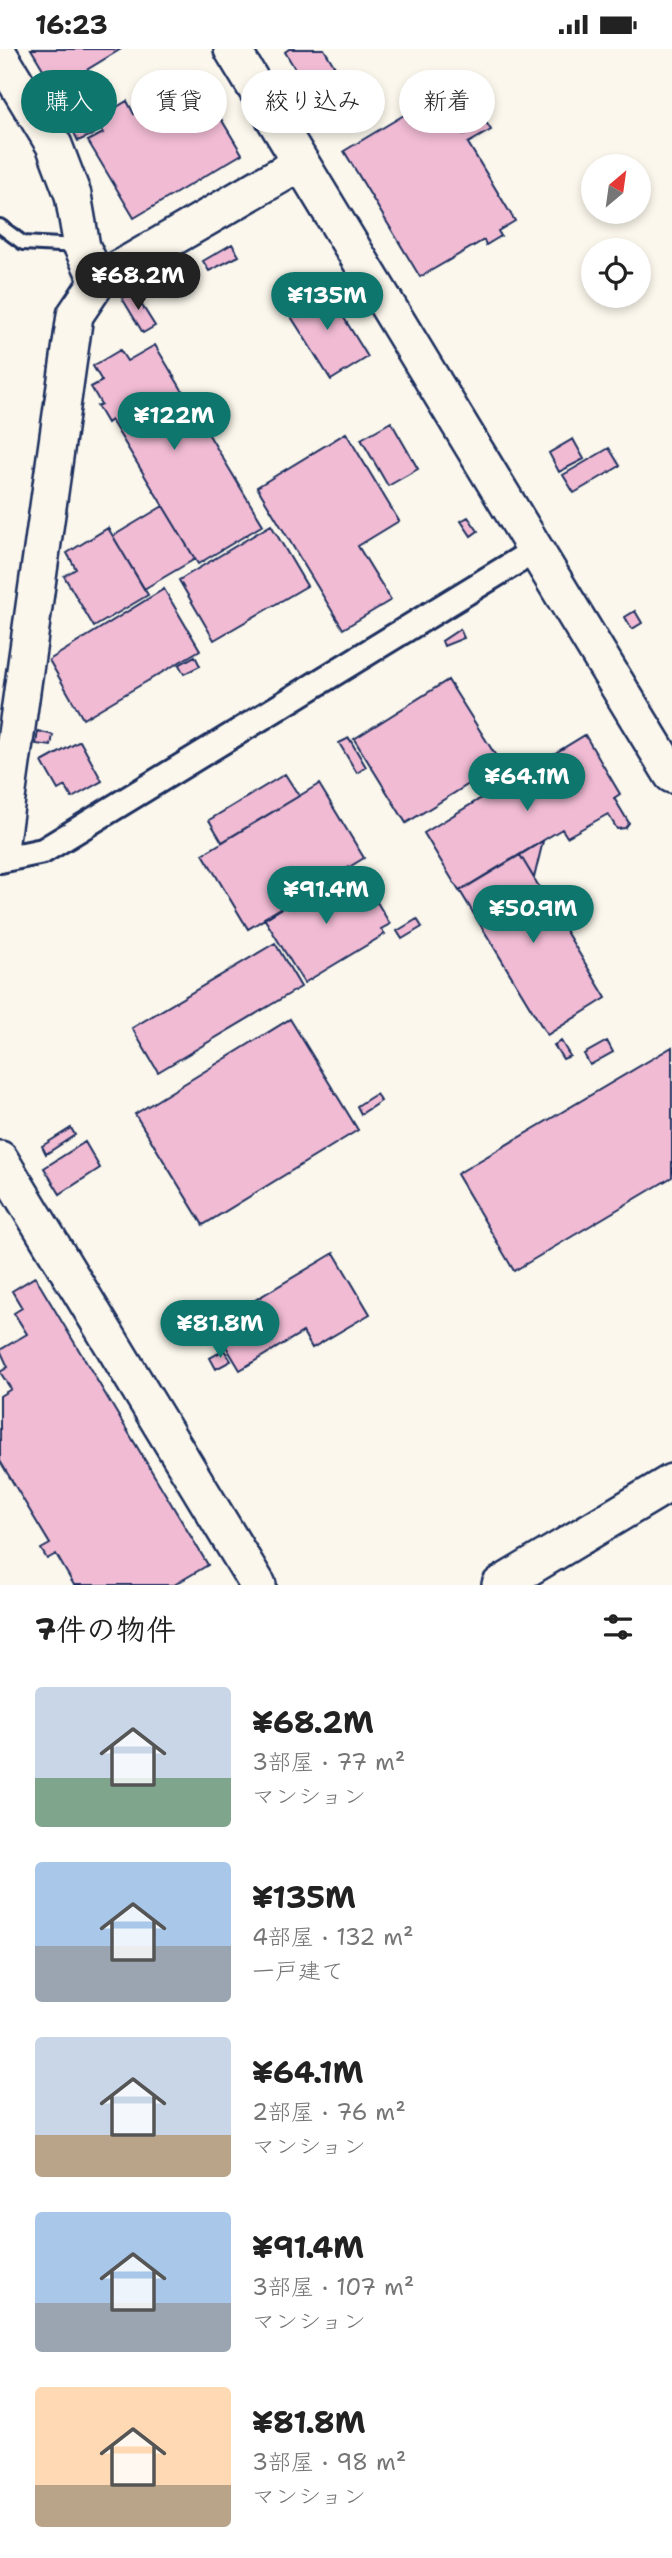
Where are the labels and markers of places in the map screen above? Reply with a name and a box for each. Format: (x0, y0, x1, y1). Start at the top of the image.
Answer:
pin: ¥68.2M (81, 253, 195, 312)
pin: ¥135M (278, 273, 376, 332)
pin: ¥122M (125, 393, 223, 452)
pin: ¥64.1M (470, 753, 584, 813)
pin: ¥91.4M (269, 867, 383, 926)
pin: ¥50.9M (476, 885, 590, 945)
pin: ¥81.8M (163, 1301, 277, 1360)

